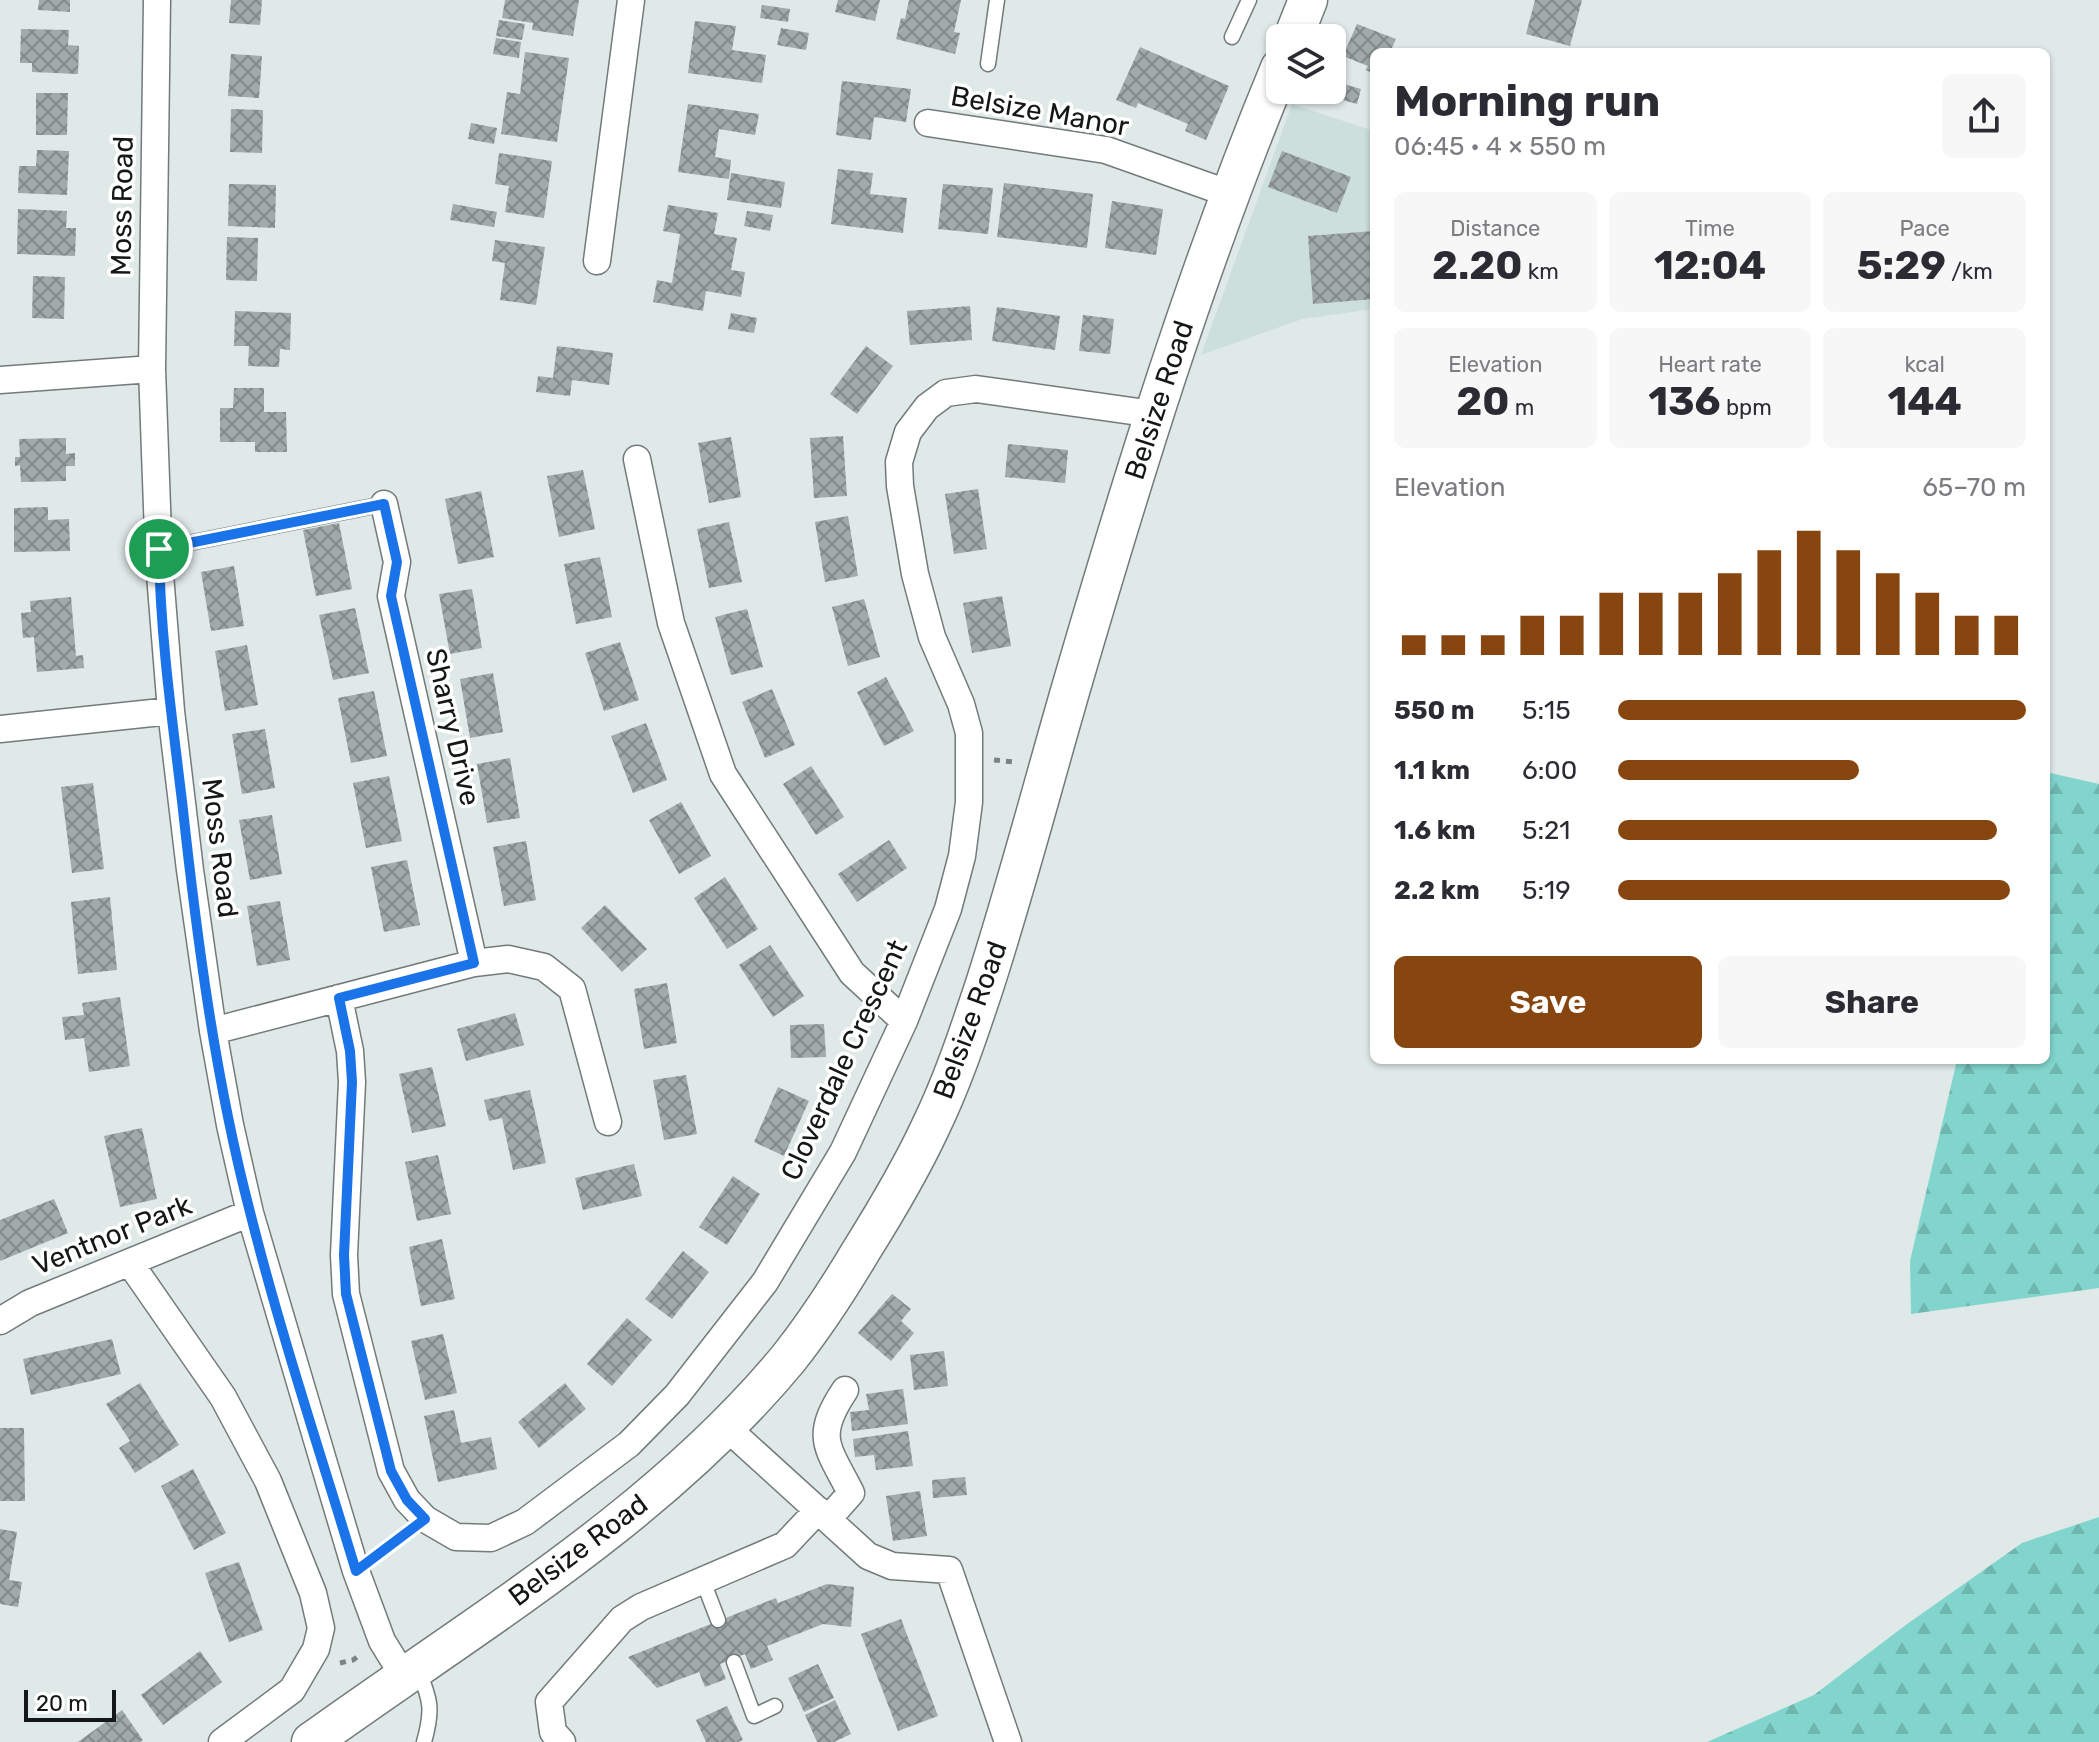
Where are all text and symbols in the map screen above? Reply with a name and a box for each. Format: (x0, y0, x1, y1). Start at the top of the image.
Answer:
map controls (1266, 24, 1346, 104)
button: layers (1266, 24, 1346, 104)
button: share (1942, 74, 2026, 158)
text: Morning run (1394, 75, 1660, 127)
street label: Belsize Manor (948, 79, 1132, 143)
text: 06:45 · 4 × 550 m (1394, 131, 1606, 162)
street label: Moss Road (104, 136, 140, 276)
text: Distance (1450, 215, 1540, 242)
text: Time (1685, 215, 1735, 242)
text: Pace (1899, 215, 1950, 242)
text: 2.20 (1432, 242, 1522, 289)
text: 12:04 (1654, 242, 1766, 289)
text: 5:29 (1857, 242, 1946, 289)
text: km (1522, 258, 1559, 285)
text: /km (1946, 258, 1993, 285)
street label: Belsize Road (1118, 316, 1200, 484)
text: Elevation (1448, 351, 1542, 378)
text: Heart rate (1658, 351, 1762, 378)
text: kcal (1904, 351, 1945, 378)
text: 20 (1456, 378, 1509, 425)
text: 136 (1648, 378, 1721, 425)
text: 144 (1887, 378, 1962, 425)
text: m (1509, 394, 1534, 421)
text: bpm (1721, 394, 1772, 421)
text: Elevation (1394, 472, 1505, 503)
text: 65–70 m (1922, 472, 2026, 503)
pin (125, 515, 193, 583)
icon: arrive (137, 527, 181, 571)
street label: Sharry Drive (419, 645, 487, 809)
text: 550 m (1394, 695, 1475, 726)
text: 5:15 (1522, 695, 1571, 726)
text: 1.1 km (1394, 755, 1470, 786)
text: 6:00 (1522, 755, 1577, 786)
street label: Moss Road (195, 776, 245, 920)
text: 1.6 km (1394, 815, 1476, 846)
text: 5:21 (1522, 815, 1571, 846)
text: 2.2 km (1394, 875, 1480, 906)
text: 5:19 (1522, 875, 1571, 906)
street label: Cloverdale Crescent (774, 935, 914, 1185)
street label: Belsize Road (926, 937, 1014, 1103)
button: Save (1394, 956, 1702, 1048)
button: Share (1718, 956, 2026, 1048)
street label: Ventnor Park (28, 1188, 197, 1282)
street label: Belsize Road (502, 1487, 654, 1613)
scale bar (24, 1686, 116, 1722)
text: 20 m (36, 1690, 88, 1717)

